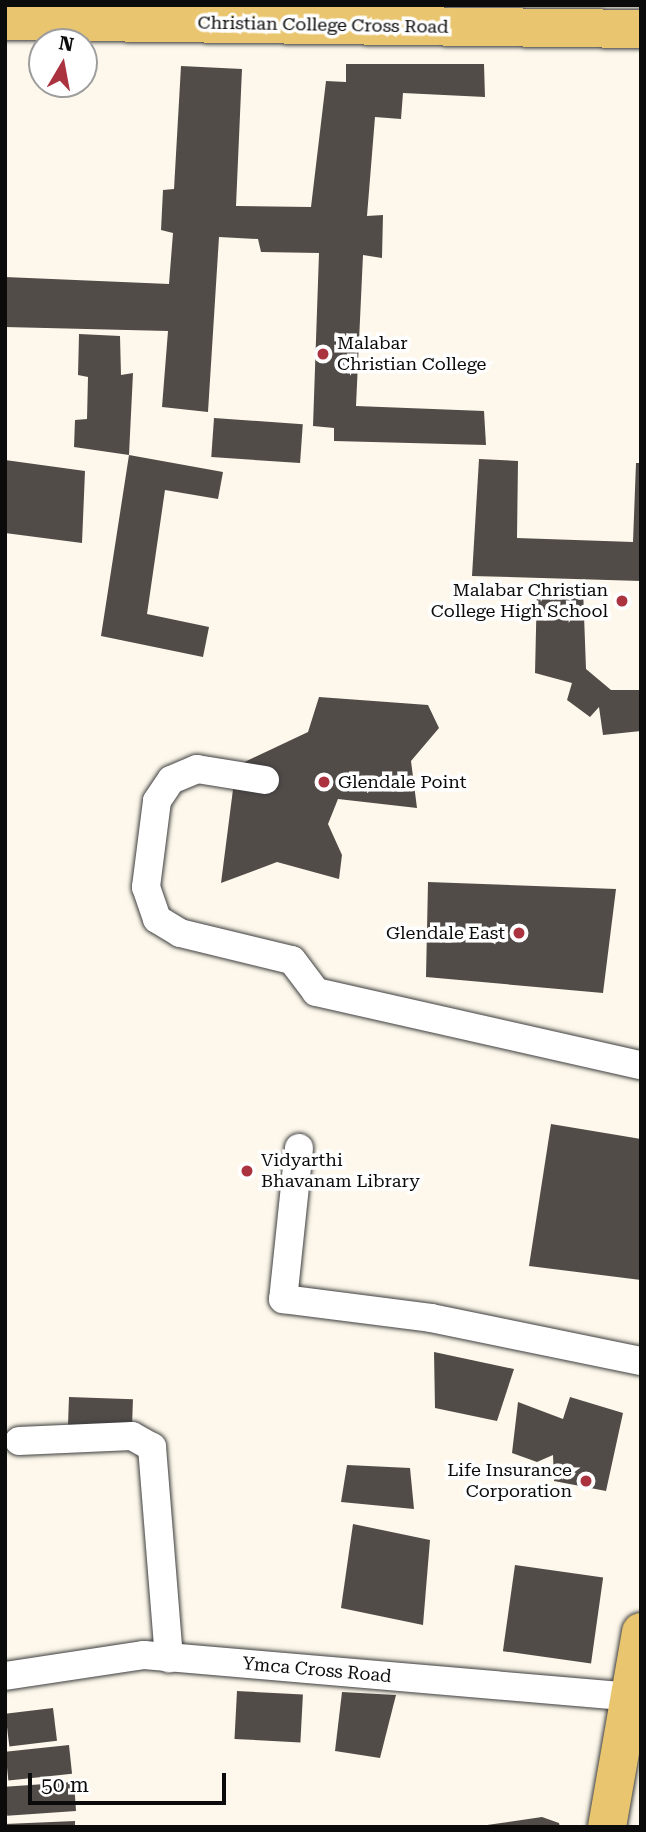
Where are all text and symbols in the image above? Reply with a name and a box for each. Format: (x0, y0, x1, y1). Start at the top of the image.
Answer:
street label: Christian College Cross Road (197, 12, 449, 38)
north arrow (28, 28, 98, 98)
text: N (57, 31, 76, 56)
place label: Malabar Christian College (337, 333, 486, 376)
marker: Malabar Christian College (315, 346, 331, 362)
place label: Malabar Christian College High School (431, 580, 608, 622)
marker: Malabar Christian College High School (614, 593, 630, 609)
place label: Glendale Point (338, 771, 467, 793)
marker: Glendale Point (316, 774, 332, 790)
place label: Glendale East (386, 922, 505, 944)
marker: Glendale East (511, 925, 527, 941)
place label: Vidyarthi Bhavanam Library (261, 1150, 420, 1192)
marker: Vidyarthi Bhavanam Library (239, 1163, 255, 1179)
place label: Life Insurance Corporation (447, 1460, 572, 1502)
marker: Life Insurance Corporation (578, 1473, 594, 1489)
street label: Ymca Cross Road (242, 1653, 392, 1687)
scale bar (32, 1758, 229, 1802)
text: 50 m (41, 1773, 89, 1797)

